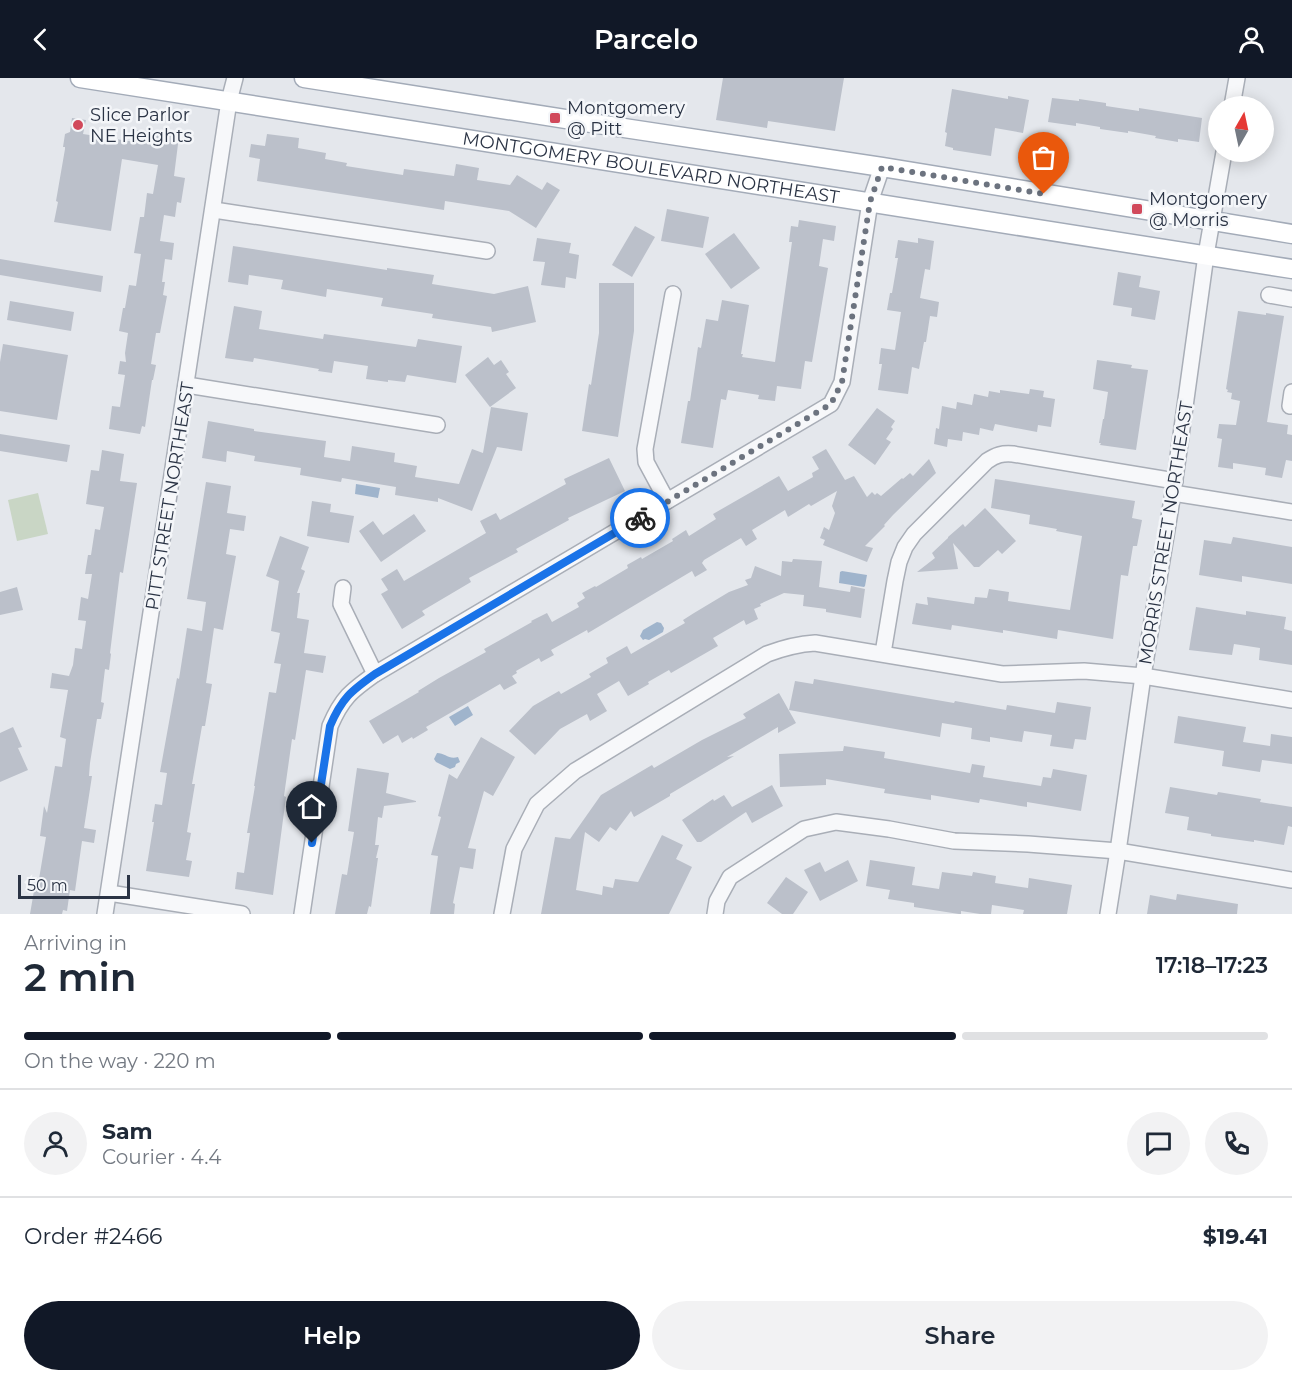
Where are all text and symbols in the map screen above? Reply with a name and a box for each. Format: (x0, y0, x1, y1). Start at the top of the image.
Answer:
icon: back (24, 23, 57, 56)
text: Parcelo (594, 23, 698, 56)
icon: person (1235, 23, 1268, 56)
north arrow (1208, 96, 1274, 162)
map controls (1208, 96, 1274, 162)
place label: Montgomery @ Pitt (567, 97, 685, 140)
place label: Slice Parlor NE Heights (90, 104, 193, 147)
marker: Montgomery @ Pitt (548, 111, 562, 125)
marker: Slice Parlor NE Heights (71, 118, 85, 132)
street label: MONTGOMERY BOULEVARD NORTHEAST (461, 127, 842, 209)
pin (1018, 132, 1069, 194)
icon: bag (1027, 141, 1060, 174)
place label: Montgomery @ Morris (1149, 188, 1267, 231)
marker: Montgomery @ Morris (1130, 202, 1144, 216)
street label: PITT STREET NORTHEAST (141, 380, 199, 612)
street label: MORRIS STREET NORTHEAST (1134, 399, 1198, 666)
courier (610, 488, 670, 548)
icon: bike (624, 502, 657, 535)
pin (286, 781, 337, 843)
icon: home (295, 790, 328, 823)
scale bar (18, 872, 130, 900)
text: 50 m (27, 876, 68, 895)
text: Arriving in (24, 931, 127, 955)
text: 17:18–17:23 (1156, 952, 1268, 979)
text: 2 min (24, 953, 137, 1001)
text: On the way · 220 m (24, 1049, 216, 1073)
button: person (24, 1112, 87, 1175)
button: chat (1127, 1112, 1190, 1175)
button: phone (1205, 1112, 1268, 1175)
text: Sam (102, 1118, 153, 1145)
text: Courier · 4.4 (102, 1145, 221, 1169)
text: Order #2466 (24, 1223, 162, 1250)
text: $19.41 (1203, 1223, 1268, 1250)
button: Help (24, 1301, 640, 1370)
button: Share (652, 1301, 1268, 1370)

